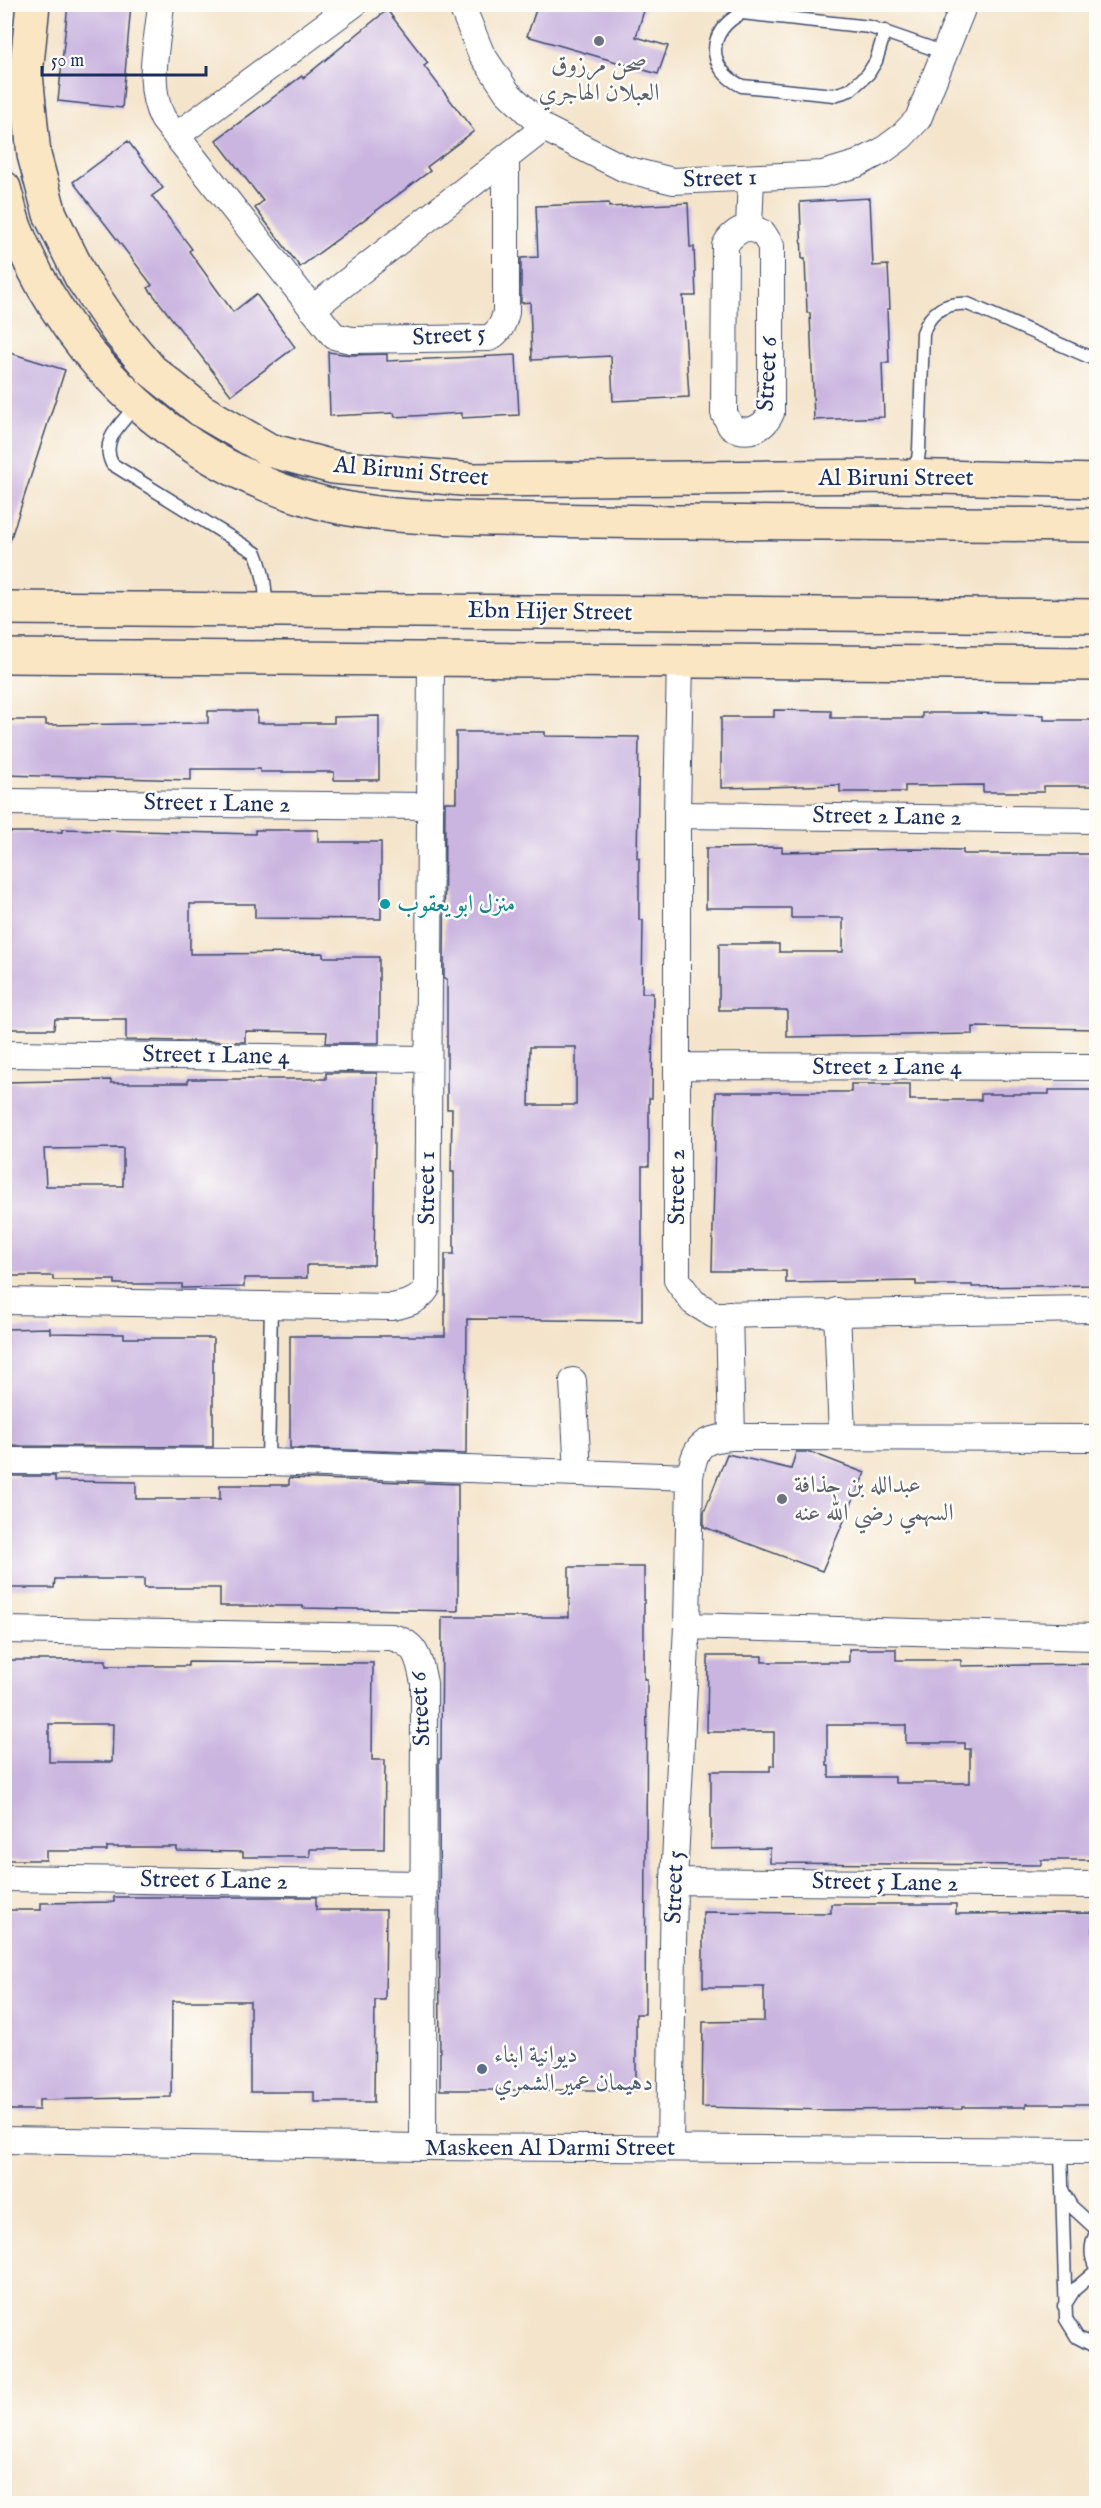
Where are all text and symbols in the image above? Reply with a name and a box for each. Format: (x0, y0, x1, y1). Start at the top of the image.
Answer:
marker: صحن مرزوق العبلان الهاجري (592, 34, 606, 48)
scale bar (42, 39, 206, 77)
text: 50 m (51, 50, 84, 73)
place label: صحن مرزوق العبلان الهاجري (539, 50, 659, 111)
street label: Street 1 (683, 162, 757, 196)
street label: Street 5 (411, 318, 487, 354)
street label: Street 6 (751, 335, 785, 412)
street label: Al Biruni Street (331, 450, 490, 494)
street label: Al Biruni Street (817, 463, 974, 494)
street label: Ebn Hijer Street (467, 595, 633, 629)
street label: Street 1 Lane 2 (143, 787, 291, 821)
street label: Street 2 Lane 2 (812, 800, 962, 834)
place label: منزل ابو يعقوب (397, 889, 515, 920)
marker: منزل ابو يعقوب (378, 897, 392, 911)
street label: Street 1 Lane 4 (142, 1039, 290, 1073)
street label: Street 2 Lane 4 (812, 1052, 962, 1083)
street label: Street 2 (662, 1149, 693, 1225)
street label: Street 1 (412, 1151, 443, 1225)
place label: عبدالله بن حذافة السهمي رضي الله عنه (794, 1470, 954, 1535)
marker: عبدالله بن حذافة السهمي رضي الله عنه (775, 1492, 789, 1506)
street label: Street 6 (404, 1670, 438, 1747)
street label: Street 5 (658, 1849, 692, 1924)
street label: Street 6 Lane 2 (140, 1864, 288, 1898)
street label: Street 5 Lane 2 (811, 1866, 959, 1900)
place label: ديوانية ابناء دهيمان عمير الشمري (494, 2040, 653, 2101)
marker: ديوانية ابناء دهيمان عمير الشمري (475, 2062, 489, 2076)
street label: Maskeen Al Darmi Street (425, 2133, 675, 2164)

